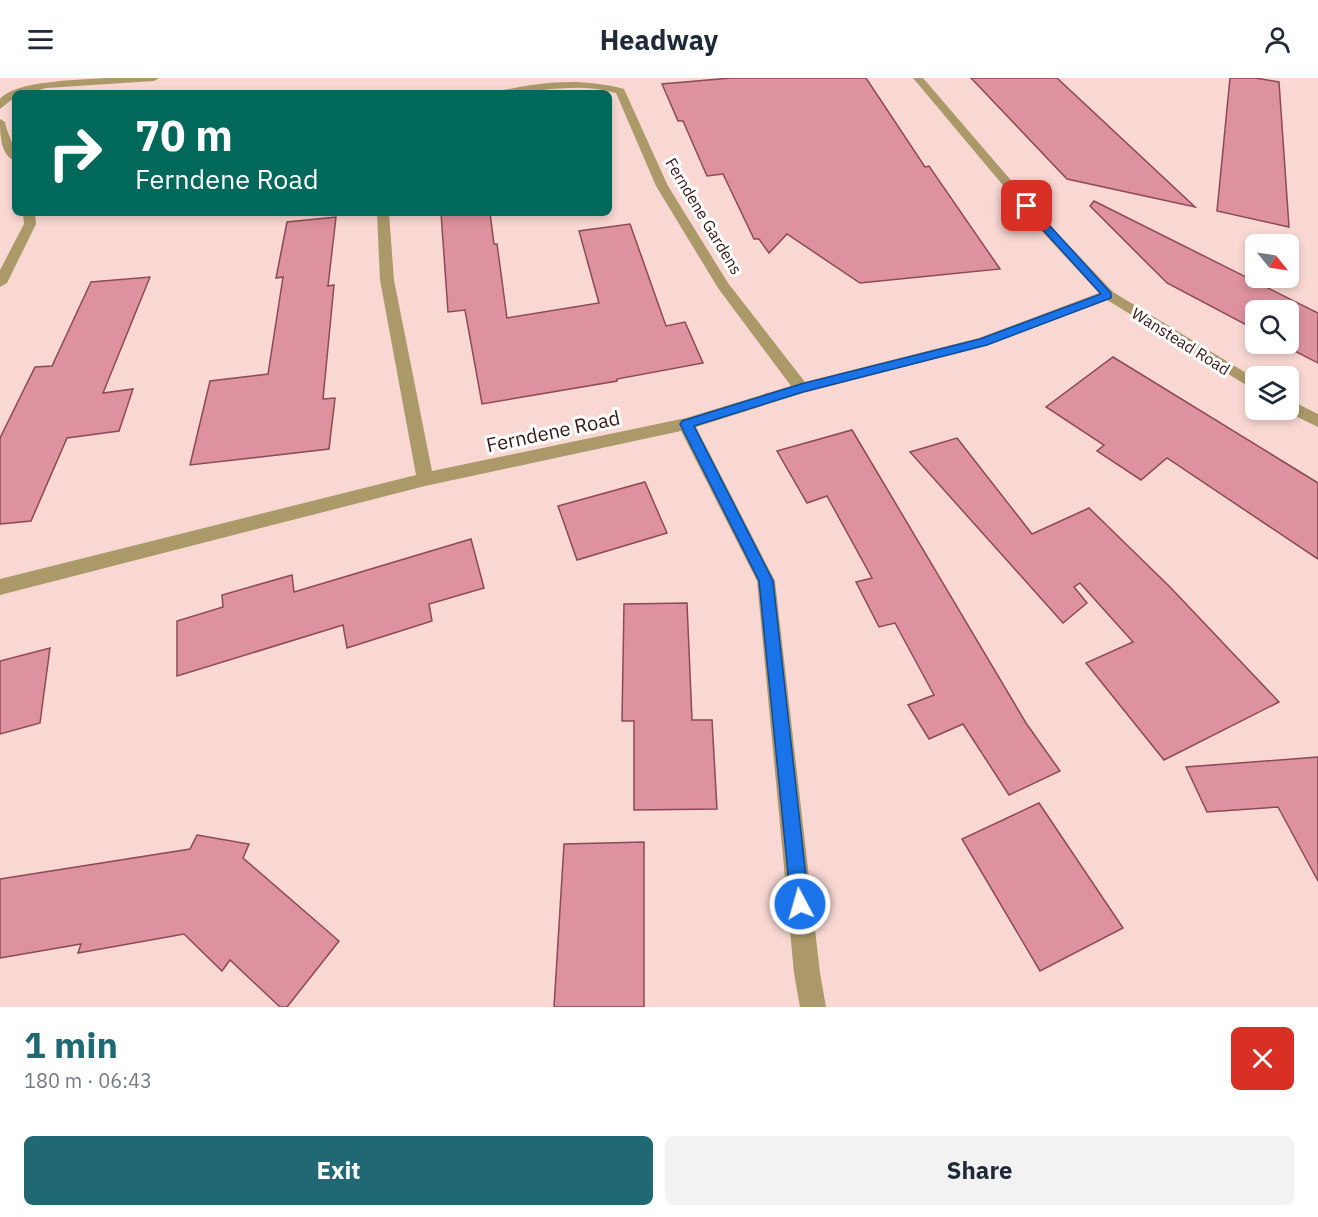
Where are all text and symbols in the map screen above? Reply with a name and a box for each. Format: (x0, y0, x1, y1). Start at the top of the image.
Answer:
text: Headway (600, 22, 718, 57)
icon: menu (24, 23, 57, 56)
icon: person (1261, 23, 1294, 56)
text: 70 m (135, 108, 233, 163)
icon: right (36, 114, 114, 192)
street label: Ferndene Gardens (661, 154, 747, 278)
text: Ferndene Road (135, 161, 319, 196)
pin (1001, 180, 1052, 231)
icon: arrive (1010, 189, 1043, 222)
north arrow (1245, 234, 1299, 288)
map controls (1245, 234, 1299, 420)
button: search (1245, 300, 1299, 354)
street label: Wanstead Road (1128, 303, 1234, 379)
button: layers (1245, 366, 1299, 420)
street label: Ferndene Road (484, 404, 622, 458)
position arrow (768, 872, 832, 936)
text: 1 min (24, 1021, 118, 1068)
button: close (1231, 1027, 1294, 1090)
text: 180 m · 06:43 (24, 1067, 152, 1094)
button: Exit (24, 1136, 653, 1205)
button: Share (665, 1136, 1294, 1205)

